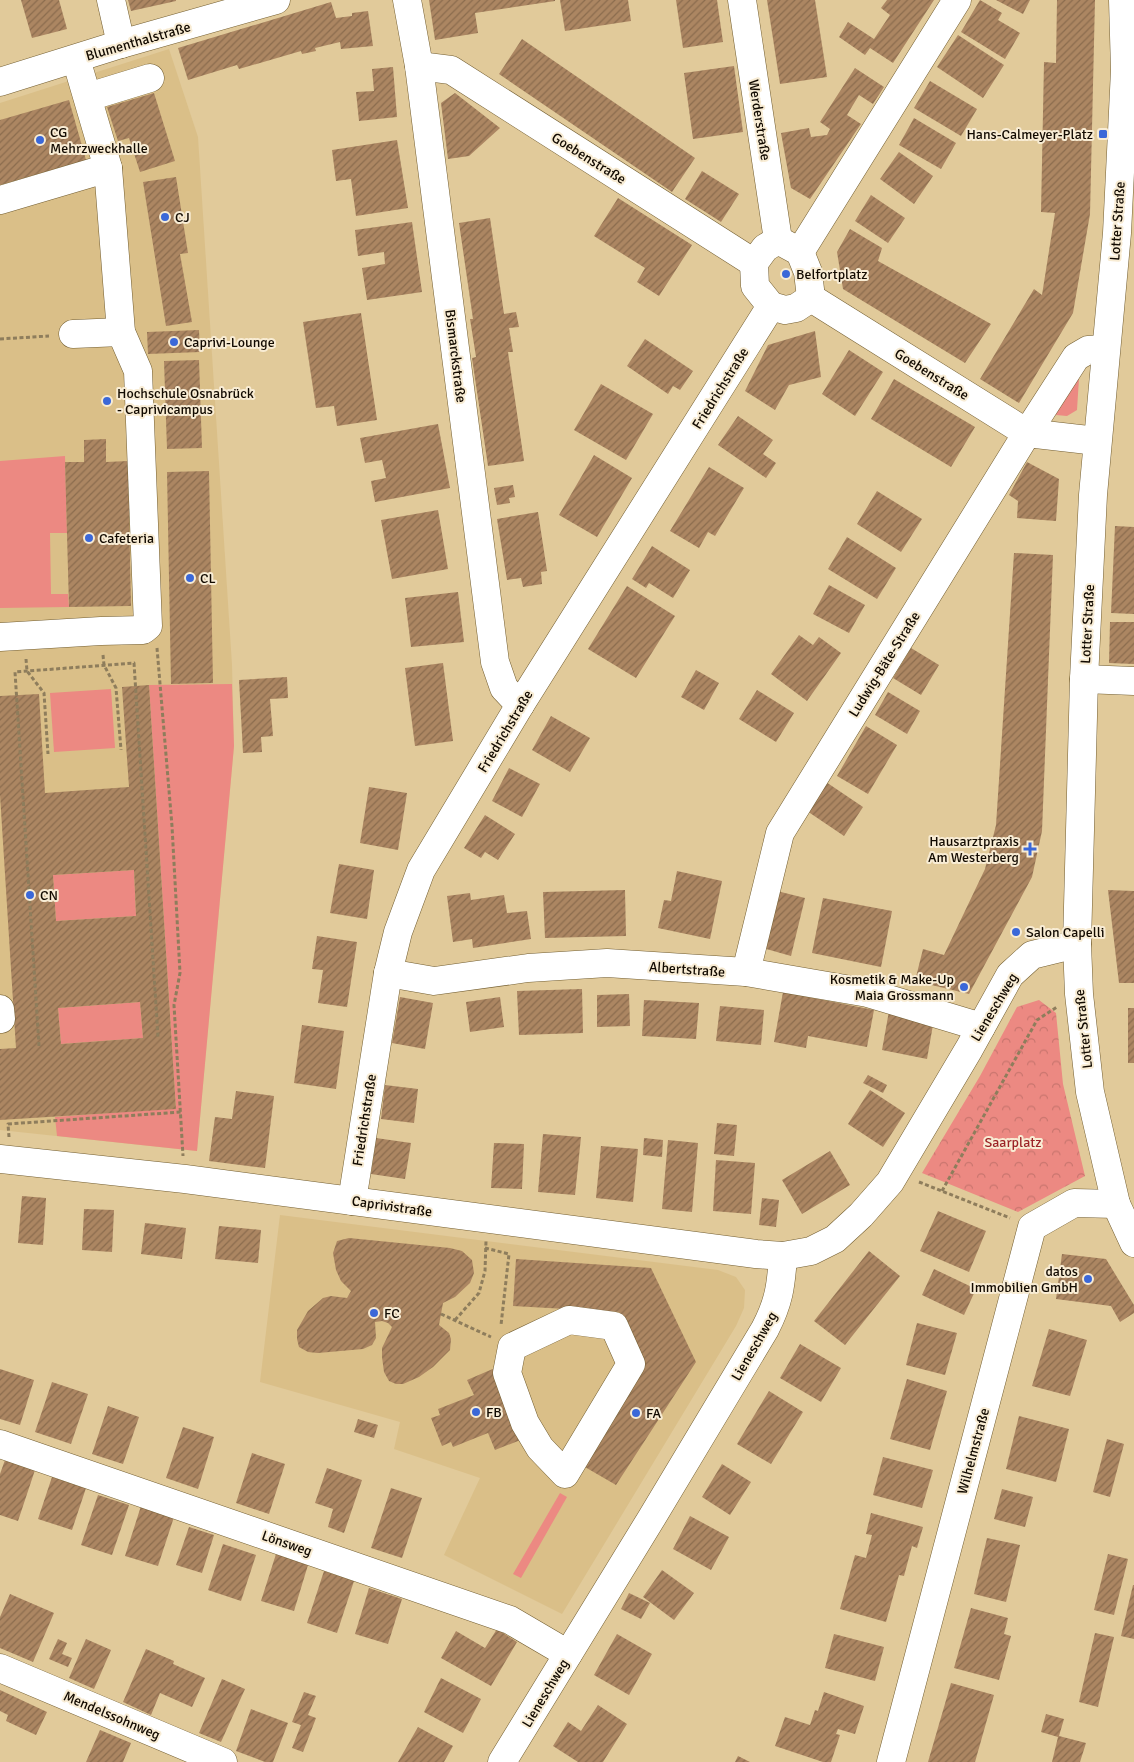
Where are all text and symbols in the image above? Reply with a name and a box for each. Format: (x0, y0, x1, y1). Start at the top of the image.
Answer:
street label: Blumenthalstraße (84, 18, 193, 65)
street label: Werderstraße (745, 78, 774, 162)
place label: CG Mehrzweckhalle (50, 124, 148, 157)
place label: Hans-Calmeyer-Platz (966, 126, 1093, 143)
marker: Hans-Calmeyer-Platz (1097, 128, 1109, 140)
street label: Goebenstraße (548, 129, 629, 188)
marker: CG Mehrzweckhalle (34, 134, 46, 146)
street label: Lotter Straße (1106, 181, 1129, 261)
place label: CJ (175, 209, 190, 226)
marker: CJ (159, 211, 171, 223)
place label: Belfortplatz (796, 266, 868, 283)
marker: Belfortplatz (780, 268, 792, 280)
street label: Bismarckstraße (441, 308, 470, 404)
place label: Caprivi-Lounge (184, 334, 275, 351)
marker: Caprivi-Lounge (168, 336, 180, 348)
street label: Friedrichstraße (689, 344, 752, 432)
street label: Goebenstraße (891, 345, 972, 404)
place label: Hochschule Osnabrück - Caprivicampus (117, 385, 254, 418)
marker: Hochschule Osnabrück - Caprivicampus (101, 395, 113, 407)
place label: Cafeteria (99, 530, 154, 547)
marker: Cafeteria (83, 532, 95, 544)
place label: CL (200, 570, 216, 587)
marker: CL (184, 572, 196, 584)
street label: Lotter Straße (1077, 584, 1098, 664)
street label: Ludwig-Bäte-Straße (845, 608, 924, 720)
street label: Friedrichstraße (474, 687, 537, 775)
place label: Hausarztpraxis Am Westerberg (928, 833, 1019, 866)
marker: Hausarztpraxis Am Westerberg (1023, 842, 1037, 856)
place label: CN (40, 887, 58, 904)
marker: CN (24, 889, 36, 901)
place label: Salon Capelli (1026, 924, 1105, 941)
marker: Salon Capelli (1010, 926, 1022, 938)
street label: Albertstraße (648, 958, 726, 981)
street label: Lieneschweg (967, 970, 1022, 1045)
place label: Kosmetik & Make-Up Maia Grossmann (830, 971, 954, 1004)
marker: Kosmetik & Make-Up Maia Grossmann (958, 981, 970, 993)
street label: Lotter Straße (1071, 988, 1096, 1069)
street label: Friedrichstraße (349, 1073, 380, 1167)
park label: Saarplatz (985, 1134, 1041, 1151)
street label: Caprivistraße (351, 1192, 433, 1221)
place label: datos Immobilien GmbH (971, 1263, 1078, 1296)
marker: datos Immobilien GmbH (1082, 1273, 1094, 1285)
place label: FC (384, 1305, 400, 1322)
marker: FC (368, 1307, 380, 1319)
street label: Lieneschweg (728, 1309, 781, 1384)
place label: FB (486, 1404, 502, 1421)
place label: FA (646, 1405, 661, 1422)
marker: FB (470, 1406, 482, 1418)
street label: Wilhelmstraße (954, 1406, 993, 1496)
marker: FA (630, 1407, 642, 1419)
street label: Lönsweg (259, 1527, 314, 1560)
street label: Lieneschweg (518, 1656, 573, 1731)
street label: Mendelssohnweg (61, 1687, 163, 1743)

